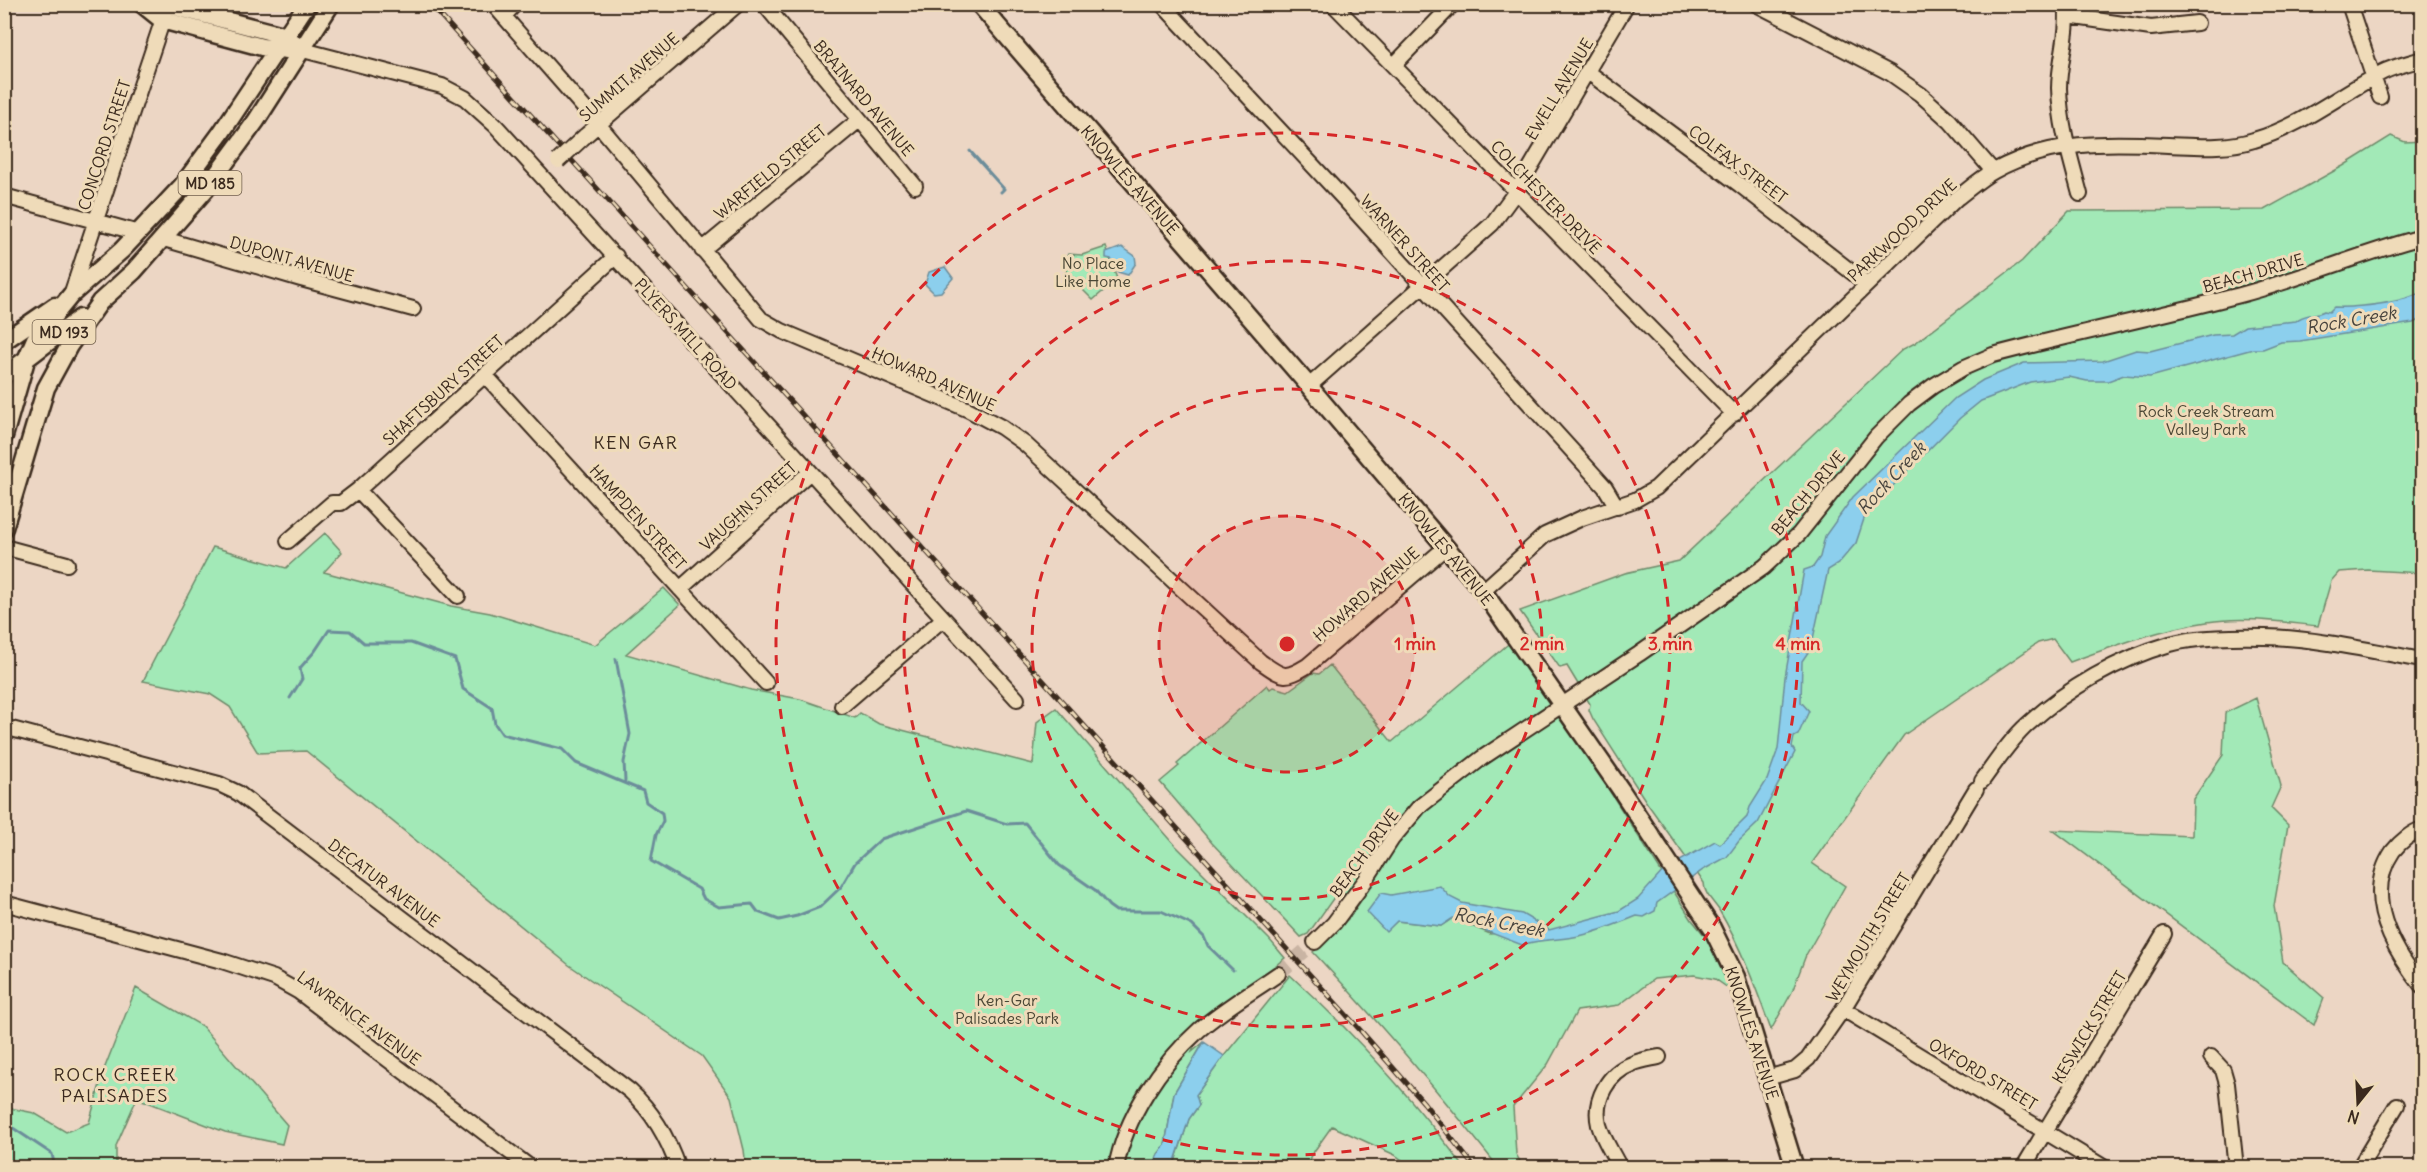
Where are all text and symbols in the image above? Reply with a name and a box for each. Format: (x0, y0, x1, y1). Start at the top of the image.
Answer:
street label: SUMMIT AVENUE (575, 28, 683, 126)
street label: EWELL AVENUE (1521, 34, 1597, 144)
street label: BRAINARD AVENUE (810, 36, 918, 160)
street label: CONCORD STREET (73, 77, 135, 213)
street label: COLFAX STREET (1685, 120, 1791, 208)
street label: WARFIELD STREET (710, 121, 830, 223)
street label: KNOWLES AVENUE (1077, 121, 1183, 239)
street label: COLCHESTER DRIVE (1487, 136, 1605, 258)
road number: MD 185 (178, 171, 242, 195)
street label: PARKWOOD DRIVE (1843, 174, 1961, 286)
street label: WARNER STREET (1356, 190, 1454, 296)
street label: DUPONT AVENUE (228, 232, 356, 286)
street label: BEACH DRIVE (2200, 249, 2306, 297)
park label: No Place Like Home (1055, 253, 1131, 291)
street label: PLYERS MILL ROAD (631, 274, 741, 394)
water label: Rock Creek (2304, 300, 2400, 339)
road number: MD 193 (32, 320, 96, 344)
street label: SHAFTSBURY STREET (378, 330, 508, 450)
street label: HOWARD AVENUE (869, 343, 999, 415)
park label: Rock Creek Stream Valley Park (2138, 401, 2274, 439)
district label: KEN GAR (594, 431, 678, 454)
water label: Rock Creek (1851, 435, 1932, 519)
street label: BEACH DRIVE (1767, 447, 1849, 539)
street label: VAUGHN STREET (696, 457, 800, 555)
street label: HAMPDEN STREET (586, 460, 690, 574)
street label: KNOWLES AVENUE (1394, 489, 1498, 609)
street label: HOWARD AVENUE (1309, 542, 1423, 646)
text: 1 min (1394, 632, 1436, 655)
text: 2 min (1520, 632, 1565, 655)
text: 3 min (1648, 632, 1693, 655)
text: 4 min (1776, 632, 1821, 655)
centre of rings (1277, 634, 1297, 654)
street label: BEACH DRIVE (1325, 805, 1403, 901)
street label: DECATUR AVENUE (324, 835, 444, 931)
street label: WEYMOUTH STREET (1821, 869, 1915, 1005)
water label: Rock Creek (1452, 902, 1548, 942)
street label: KNOWLES AVENUE (1721, 964, 1783, 1102)
street label: LAWRENCE AVENUE (293, 966, 425, 1070)
street label: KESWICK STREET (2047, 967, 2131, 1087)
park label: Ken-Gar Palisades Park (955, 990, 1059, 1028)
street label: OXFORD STREET (1925, 1034, 2041, 1114)
district label: ROCK CREEK PALISADES (53, 1063, 177, 1107)
north arrow (2328, 1073, 2388, 1133)
text: N (2345, 1106, 2362, 1128)

